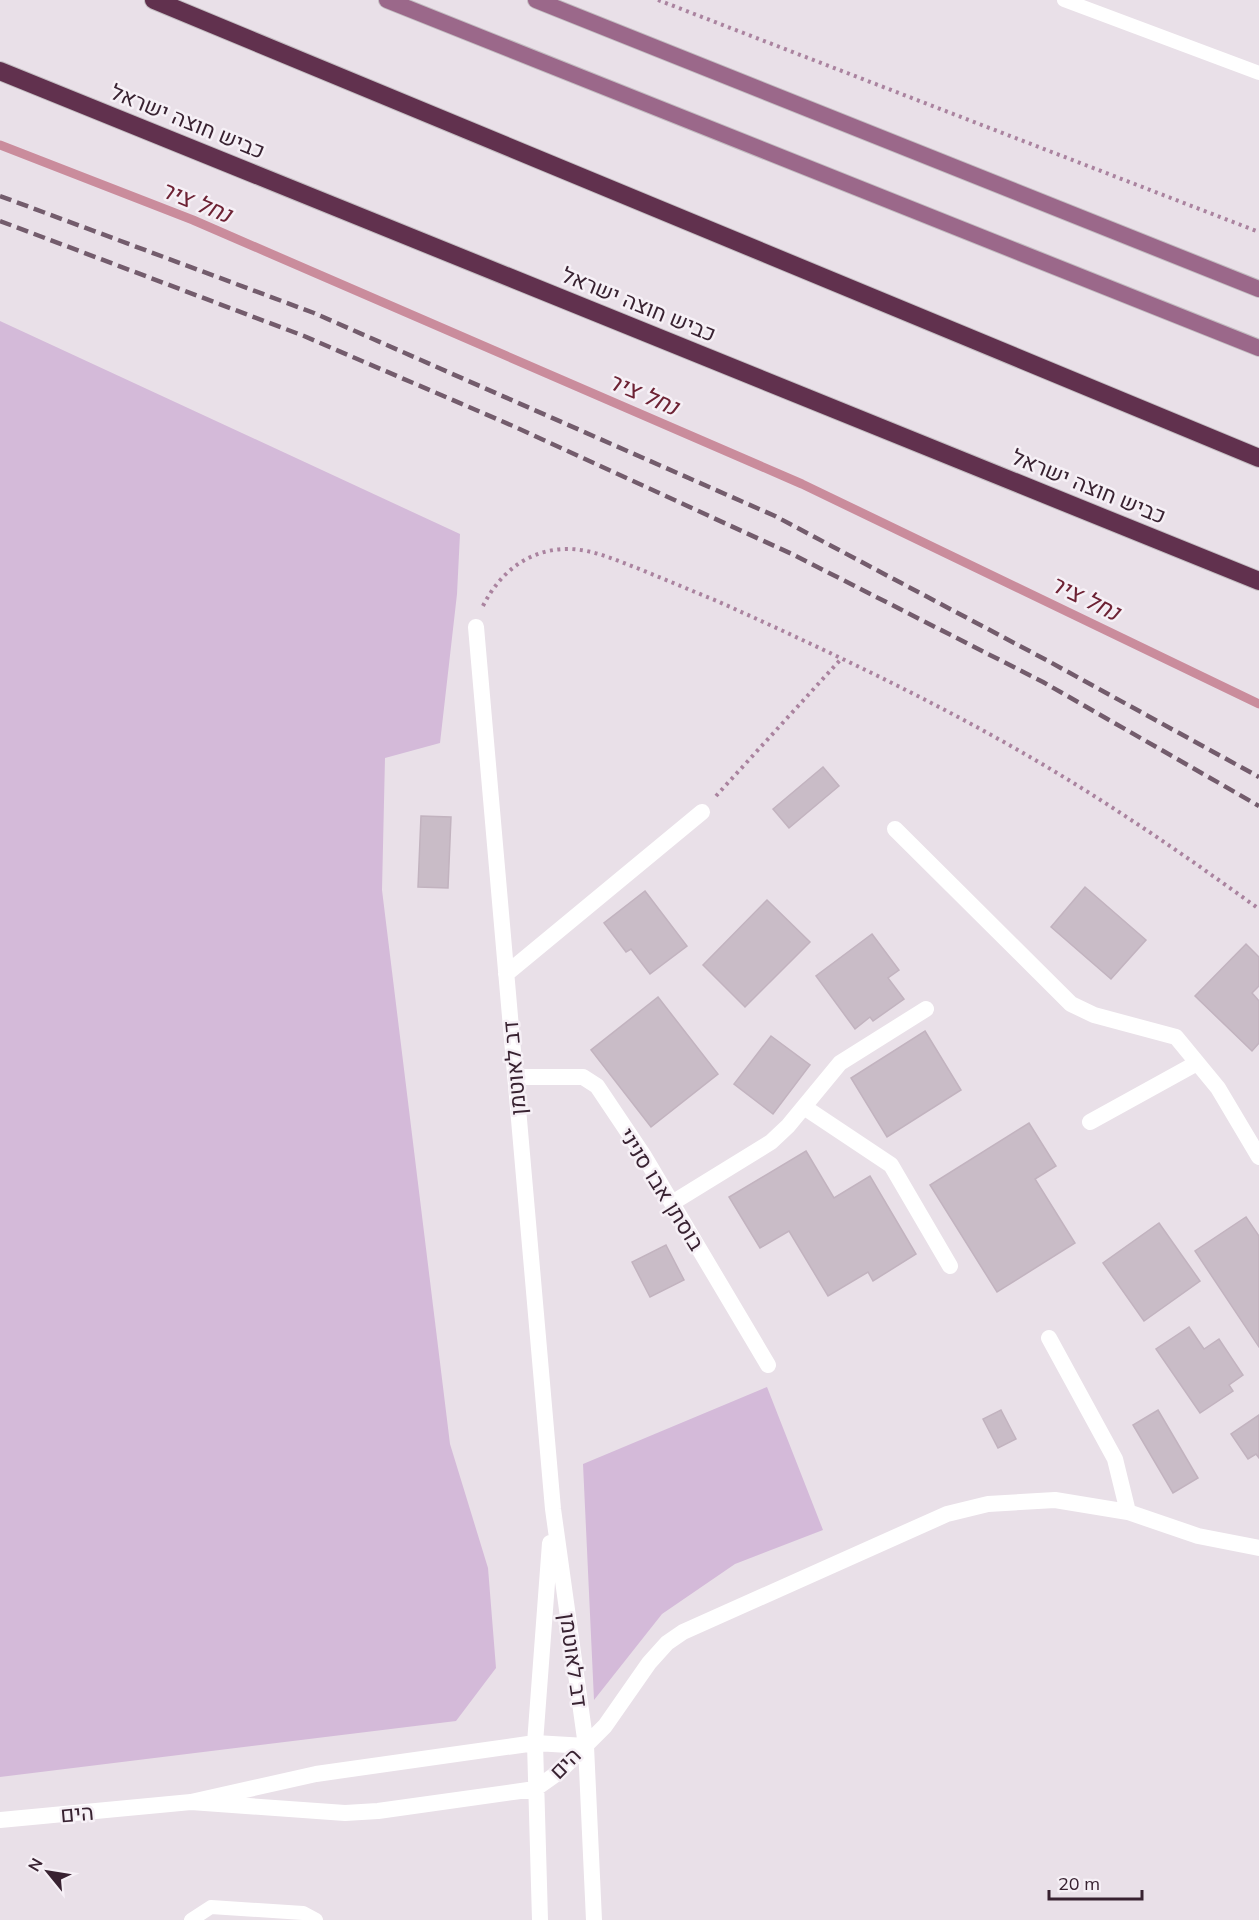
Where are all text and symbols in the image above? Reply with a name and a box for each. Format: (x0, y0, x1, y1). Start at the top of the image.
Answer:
street label: כביש חוצה ישראל (107, 77, 269, 165)
water label: נחל ציר (156, 173, 238, 230)
street label: כביש חוצה ישראל (558, 260, 720, 348)
water label: נחל ציר (603, 365, 685, 422)
street label: כביש חוצה ישראל (1008, 442, 1170, 530)
water label: נחל ציר (1046, 567, 1127, 628)
street label: דב לאוטמן (496, 1020, 532, 1116)
street label: בוסתן אבו סניני (613, 1123, 711, 1256)
street label: דב לאוטמן (554, 1611, 594, 1709)
street label: הים (543, 1741, 587, 1785)
street label: הים (59, 1798, 95, 1828)
north arrow (18, 1842, 78, 1902)
text: N (23, 1854, 47, 1875)
scale bar (1049, 1863, 1142, 1901)
text: 20 m (1058, 1872, 1100, 1895)

